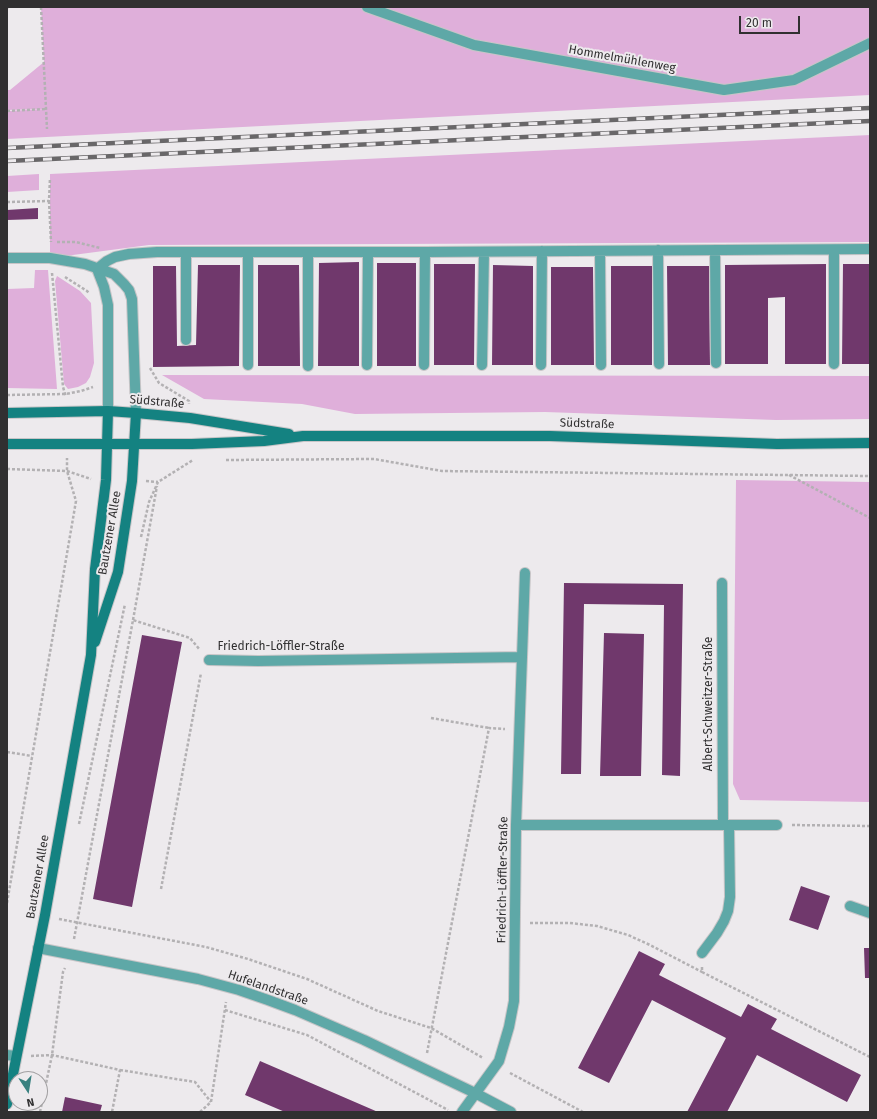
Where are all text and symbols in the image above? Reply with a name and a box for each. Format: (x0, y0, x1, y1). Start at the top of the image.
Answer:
scale bar (741, 8, 802, 34)
text: 20 m (746, 16, 772, 30)
street label: Hommelmühlenweg (567, 42, 677, 76)
street label: Südstraße (129, 392, 185, 412)
street label: Südstraße (559, 416, 615, 432)
street label: Bautzener Allee (96, 490, 124, 576)
street label: Albert-Schweitzer-Straße (702, 637, 716, 771)
street label: Friedrich-Löffler-Straße (218, 640, 344, 654)
street label: Friedrich-Löffler-Straße (495, 816, 511, 944)
street label: Bautzener Allee (24, 834, 52, 920)
street label: Hufelandstraße (226, 968, 310, 1008)
north arrow (8, 1071, 48, 1111)
text: N (25, 1095, 35, 1109)

